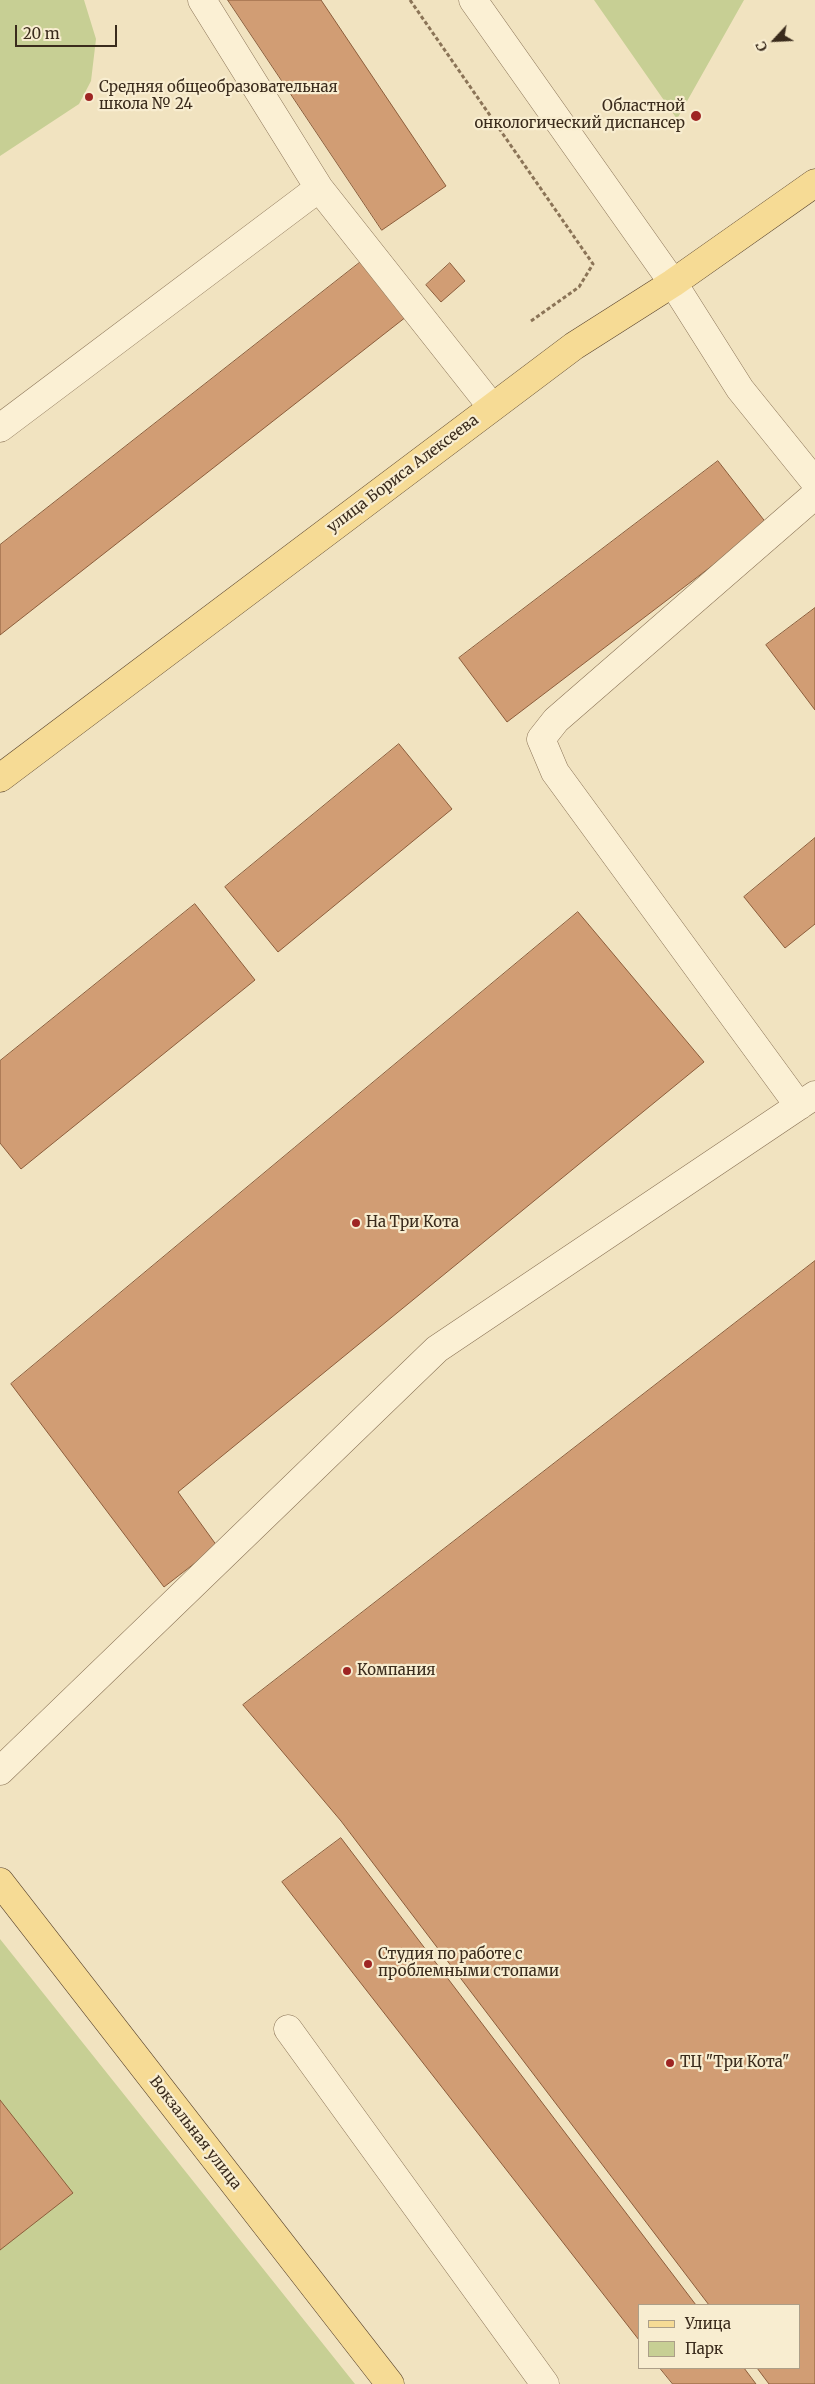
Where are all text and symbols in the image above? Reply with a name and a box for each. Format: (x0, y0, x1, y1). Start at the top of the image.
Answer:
scale bar (18, 15, 120, 47)
north arrow (750, 15, 800, 65)
text: 20 m (23, 24, 60, 43)
text: С (751, 38, 772, 54)
place label: Средняя общеобразовательная школа № 24 (99, 79, 338, 114)
marker: Средняя общеобразовательная школа № 24 (83, 91, 95, 103)
place label: Областной онкологический диспансер (474, 98, 685, 133)
marker: Областной онкологический диспансер (689, 109, 703, 123)
street label: улица Бориса Алексеева (324, 411, 482, 537)
place label: На Три Кота (366, 1214, 459, 1232)
marker: На Три Кота (350, 1217, 362, 1229)
place label: Компания (357, 1662, 435, 1680)
marker: Компания (341, 1665, 353, 1677)
place label: Студия по работе с проблемными стопами (378, 1946, 559, 1981)
marker: Студия по работе с проблемными стопами (362, 1958, 374, 1970)
place label: ТЦ "Три Кота" (680, 2054, 789, 2072)
marker: ТЦ "Три Кота" (664, 2057, 676, 2069)
street label: Вокзальная улица (145, 2073, 245, 2193)
legend (638, 2304, 800, 2369)
text: Улица (685, 2314, 731, 2333)
text: Парк (685, 2339, 723, 2358)

